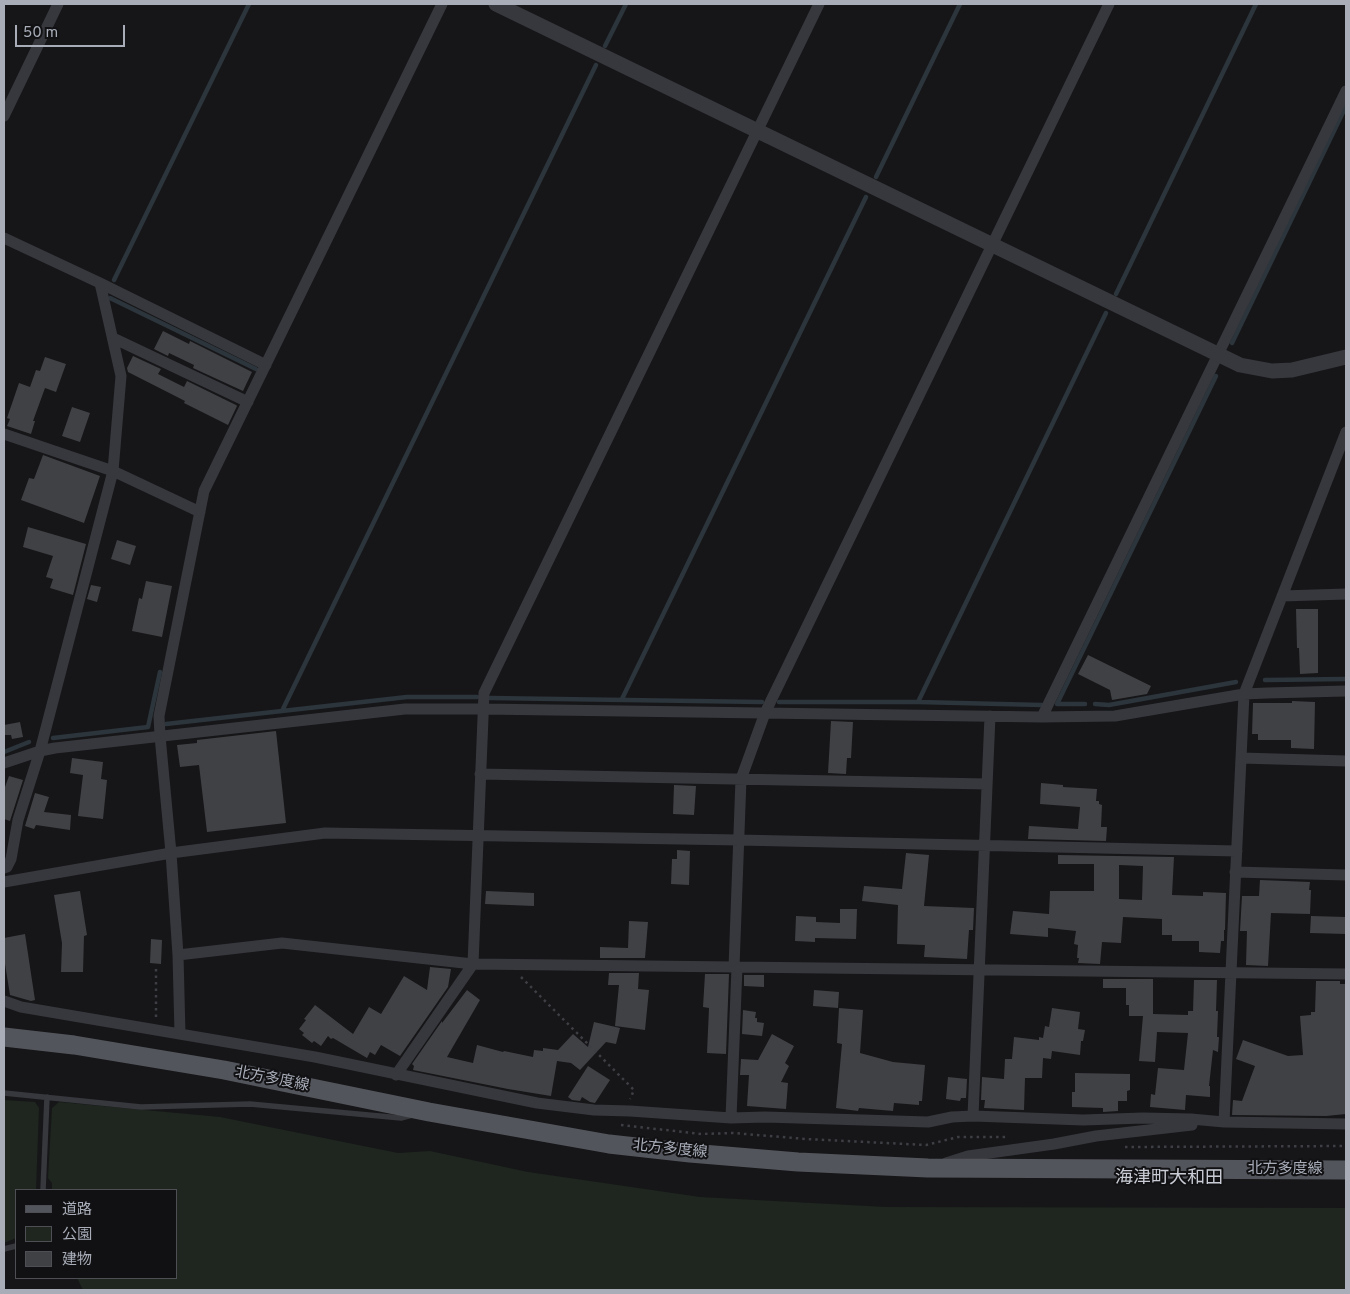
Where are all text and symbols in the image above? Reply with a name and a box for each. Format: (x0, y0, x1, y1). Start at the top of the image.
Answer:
scale bar (18, 15, 128, 47)
text: 50 m (23, 24, 58, 43)
street label: 北方多度線 (233, 1064, 311, 1096)
street label: 北方多度線 (632, 1137, 708, 1163)
street label: 北方多度線 (1248, 1161, 1322, 1179)
district label: 海津町大和田 (1115, 1168, 1223, 1190)
legend (15, 1189, 178, 1279)
text: 道路 (62, 1201, 92, 1220)
text: 公園 (62, 1226, 92, 1245)
text: 建物 (62, 1251, 92, 1270)

